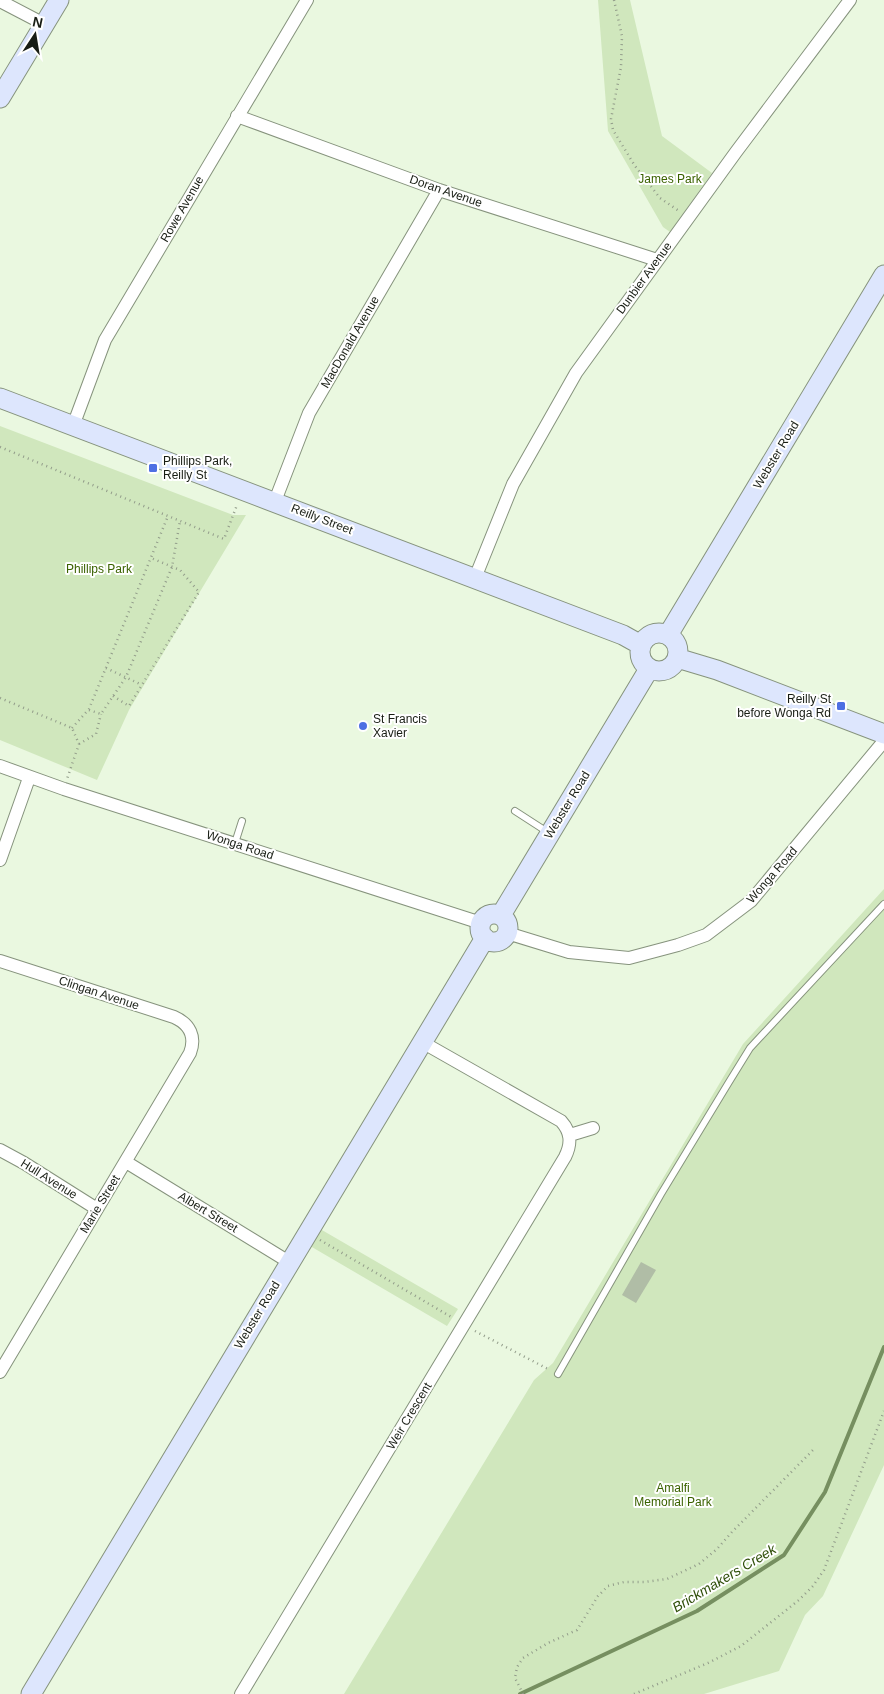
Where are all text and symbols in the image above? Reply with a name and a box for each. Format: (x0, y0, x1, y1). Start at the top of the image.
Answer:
north arrow (10, 10, 60, 60)
text: N (31, 13, 44, 31)
street label: Doran Avenue (408, 172, 484, 210)
park label: James Park (638, 172, 703, 186)
street label: Rowe Avenue (157, 173, 207, 244)
street label: Dunbier Avenue (613, 239, 675, 317)
street label: MacDonald Avenue (318, 293, 382, 390)
street label: Webster Road (750, 419, 802, 491)
place label: Phillips Park, Reilly St (163, 454, 232, 482)
marker: Phillips Park, Reilly St (147, 462, 159, 474)
street label: Reilly Street (289, 501, 355, 537)
park label: Phillips Park (66, 562, 133, 576)
place label: Reilly St before Wonga Rd (737, 692, 832, 720)
marker: Reilly St before Wonga Rd (835, 700, 847, 712)
place label: St Francis Xavier (373, 712, 427, 740)
marker: St Francis Xavier (357, 720, 369, 732)
street label: Webster Road (541, 769, 593, 841)
street label: Wonga Road (205, 828, 275, 862)
street label: Wonga Road (744, 844, 800, 906)
street label: Clingan Avenue (57, 973, 141, 1013)
street label: Hull Avenue (18, 1156, 80, 1202)
street label: Marie Street (77, 1172, 123, 1236)
street label: Albert Street (176, 1189, 241, 1236)
street label: Webster Road (231, 1279, 283, 1351)
street label: Weir Crescent (383, 1379, 435, 1452)
park label: Amalfi Memorial Park (634, 1481, 713, 1509)
water label: Brickmakers Creek (669, 1540, 780, 1615)

